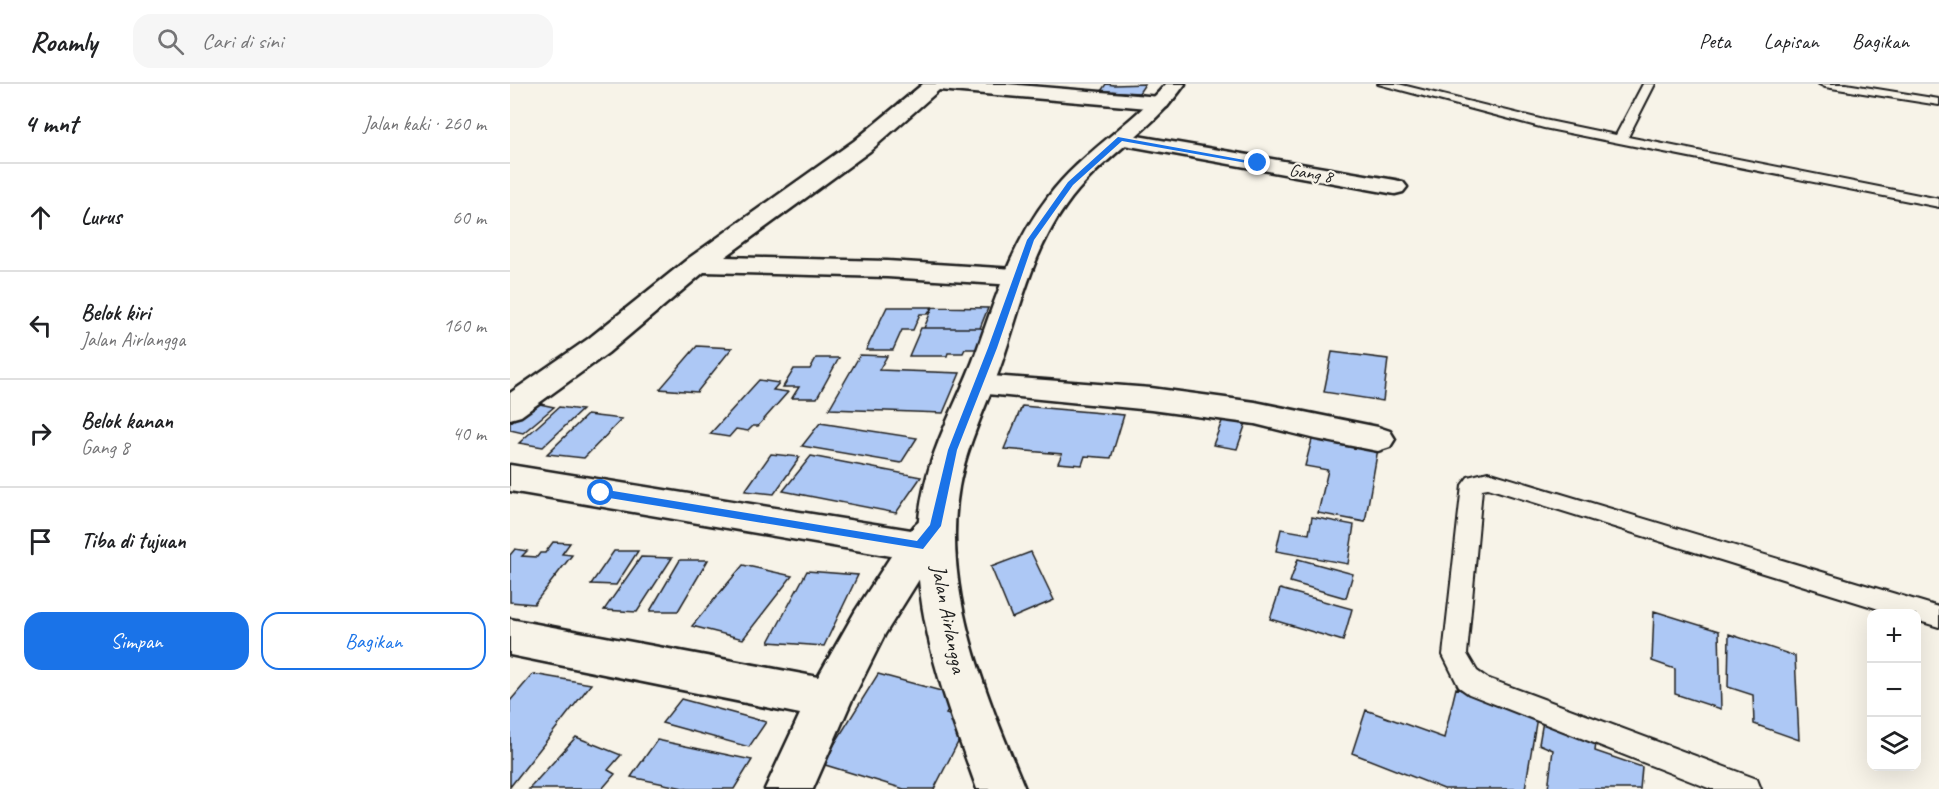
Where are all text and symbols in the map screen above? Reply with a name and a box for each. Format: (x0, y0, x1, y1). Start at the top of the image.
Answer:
search box (133, 14, 553, 68)
text: Roamly (30, 24, 97, 59)
icon: search (154, 25, 187, 58)
text: Cari di sini (202, 27, 283, 55)
text: Peta (1699, 28, 1731, 54)
text: Lapisan (1764, 28, 1819, 54)
text: Bagikan (1852, 28, 1909, 54)
text: 4 mnt (24, 107, 77, 140)
text: Jalan kaki · 260 m (363, 111, 486, 136)
route end (1244, 149, 1270, 175)
street label: Gang 8 (1288, 158, 1336, 188)
icon: ahead (24, 201, 57, 234)
text: Lurus (81, 203, 121, 231)
text: 60 m (452, 205, 486, 230)
text: Belok kiri (81, 299, 150, 327)
icon: left (24, 309, 57, 342)
text: 160 m (443, 313, 486, 338)
text: Jalan Airlangga (81, 327, 185, 352)
text: Belok kanan (81, 407, 173, 435)
icon: right (24, 417, 57, 450)
text: 40 m (452, 421, 486, 446)
text: Gang 8 (81, 435, 129, 460)
route start (587, 479, 613, 505)
icon: arrive (24, 525, 57, 558)
text: Tiba di tujuan (81, 527, 186, 555)
street label: Jalan Airlangga (926, 562, 973, 677)
map controls (1867, 609, 1921, 771)
button: + (1867, 609, 1921, 663)
button: Simpan (24, 612, 249, 670)
button: Bagikan (261, 612, 486, 670)
button: − (1867, 663, 1921, 717)
button: layers (1867, 717, 1921, 771)

